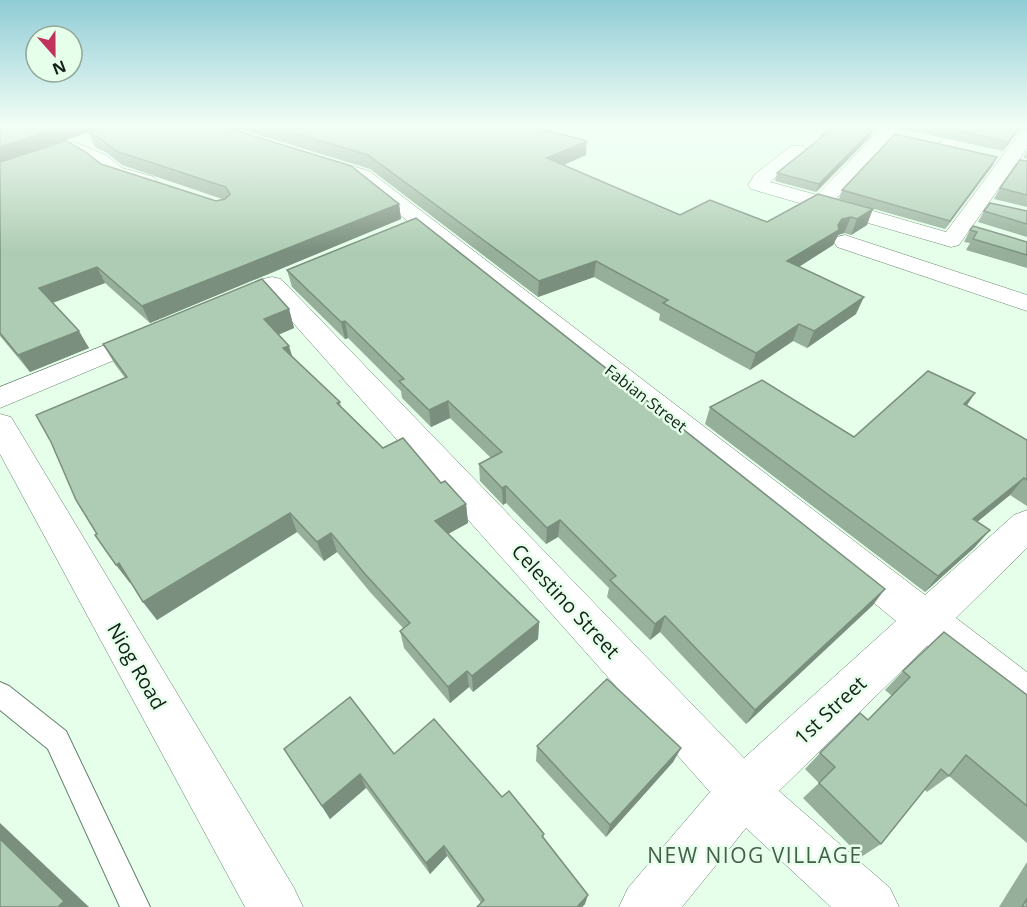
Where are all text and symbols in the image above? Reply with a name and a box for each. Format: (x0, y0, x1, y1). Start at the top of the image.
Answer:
north arrow (24, 24, 84, 84)
text: N (49, 55, 69, 81)
street label: Fabian Street (600, 359, 692, 437)
street label: Celestino Street (506, 538, 626, 664)
street label: Niog Road (101, 618, 173, 714)
street label: 1st Street (788, 670, 872, 750)
district label: NEW NIOG VILLAGE (647, 841, 863, 869)

